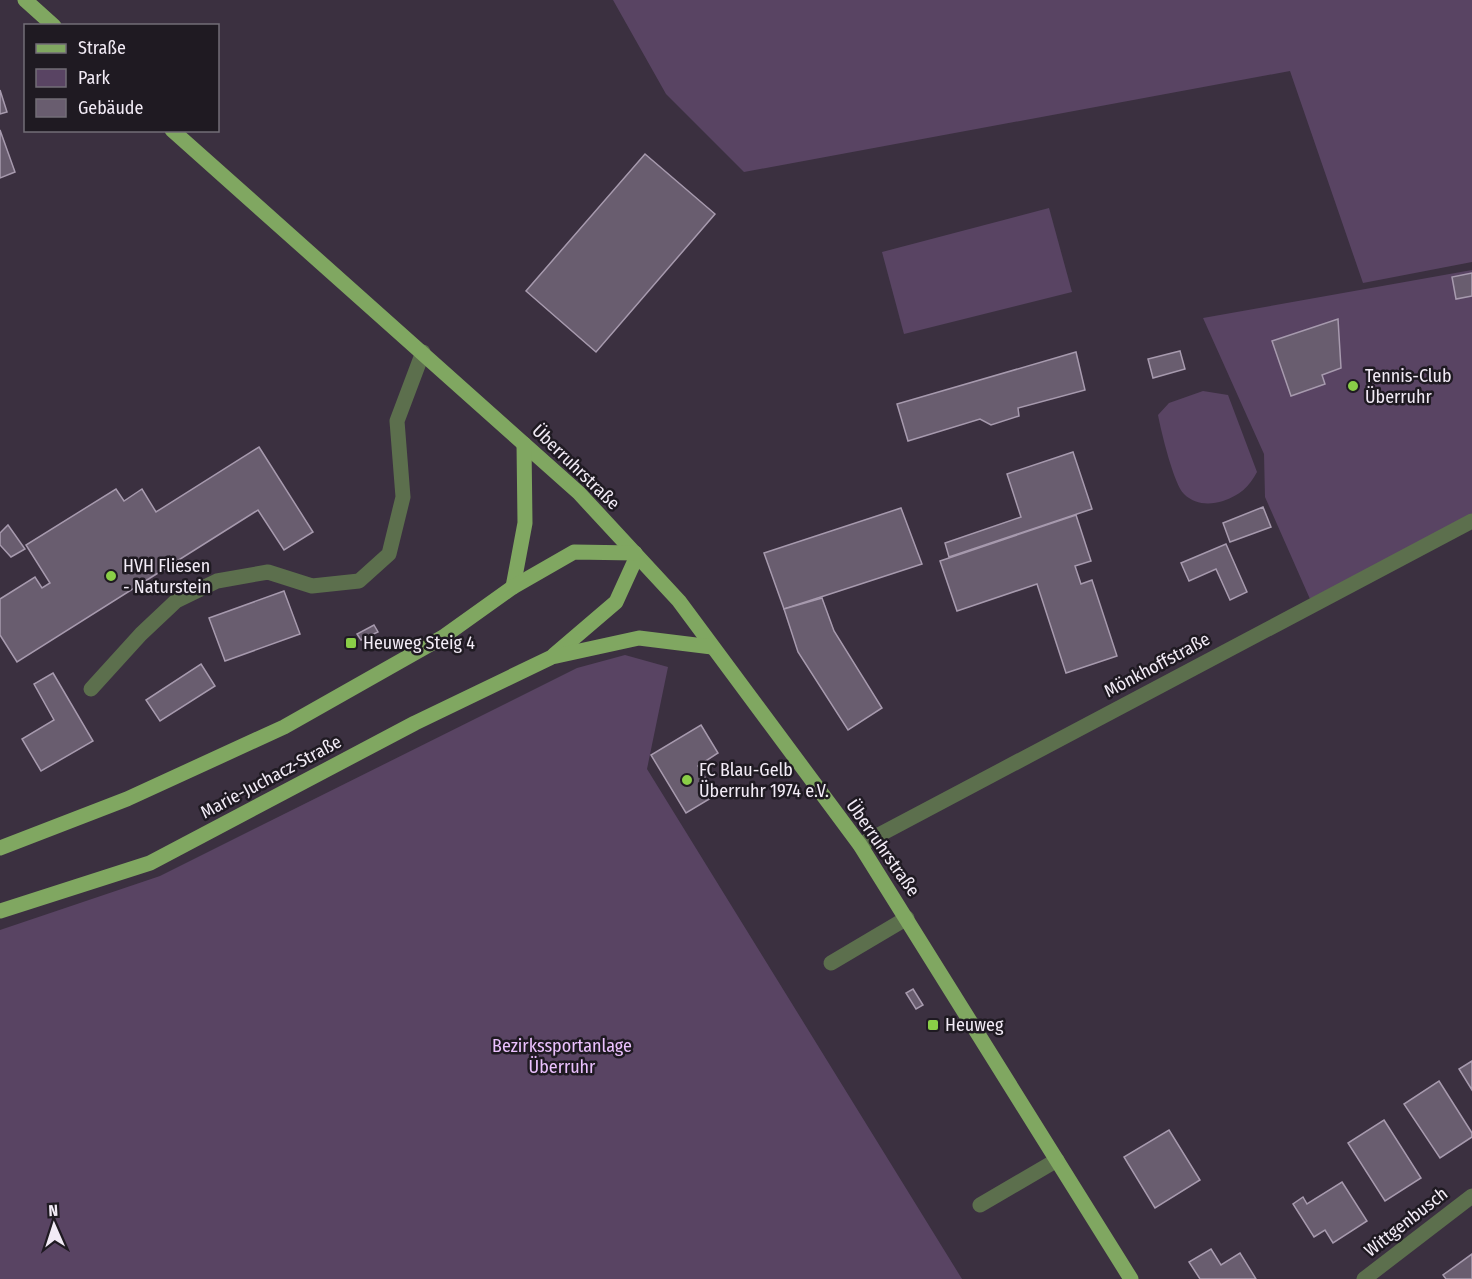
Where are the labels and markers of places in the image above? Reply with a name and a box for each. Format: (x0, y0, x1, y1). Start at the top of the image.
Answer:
place label: Tennis-Club Überruhr (1365, 365, 1452, 408)
marker: Tennis-Club Überruhr (1346, 379, 1360, 393)
place label: HVH Fliesen - Naturstein (123, 555, 211, 598)
marker: HVH Fliesen - Naturstein (104, 569, 118, 583)
place label: Heuweg Steig 4 (363, 632, 475, 654)
marker: Heuweg Steig 4 (344, 636, 358, 650)
place label: FC Blau-Gelb Überruhr 1974 e.V. (699, 759, 829, 802)
marker: FC Blau-Gelb Überruhr 1974 e.V. (680, 773, 694, 787)
place label: Heuweg (945, 1014, 1004, 1036)
marker: Heuweg (926, 1018, 940, 1032)

